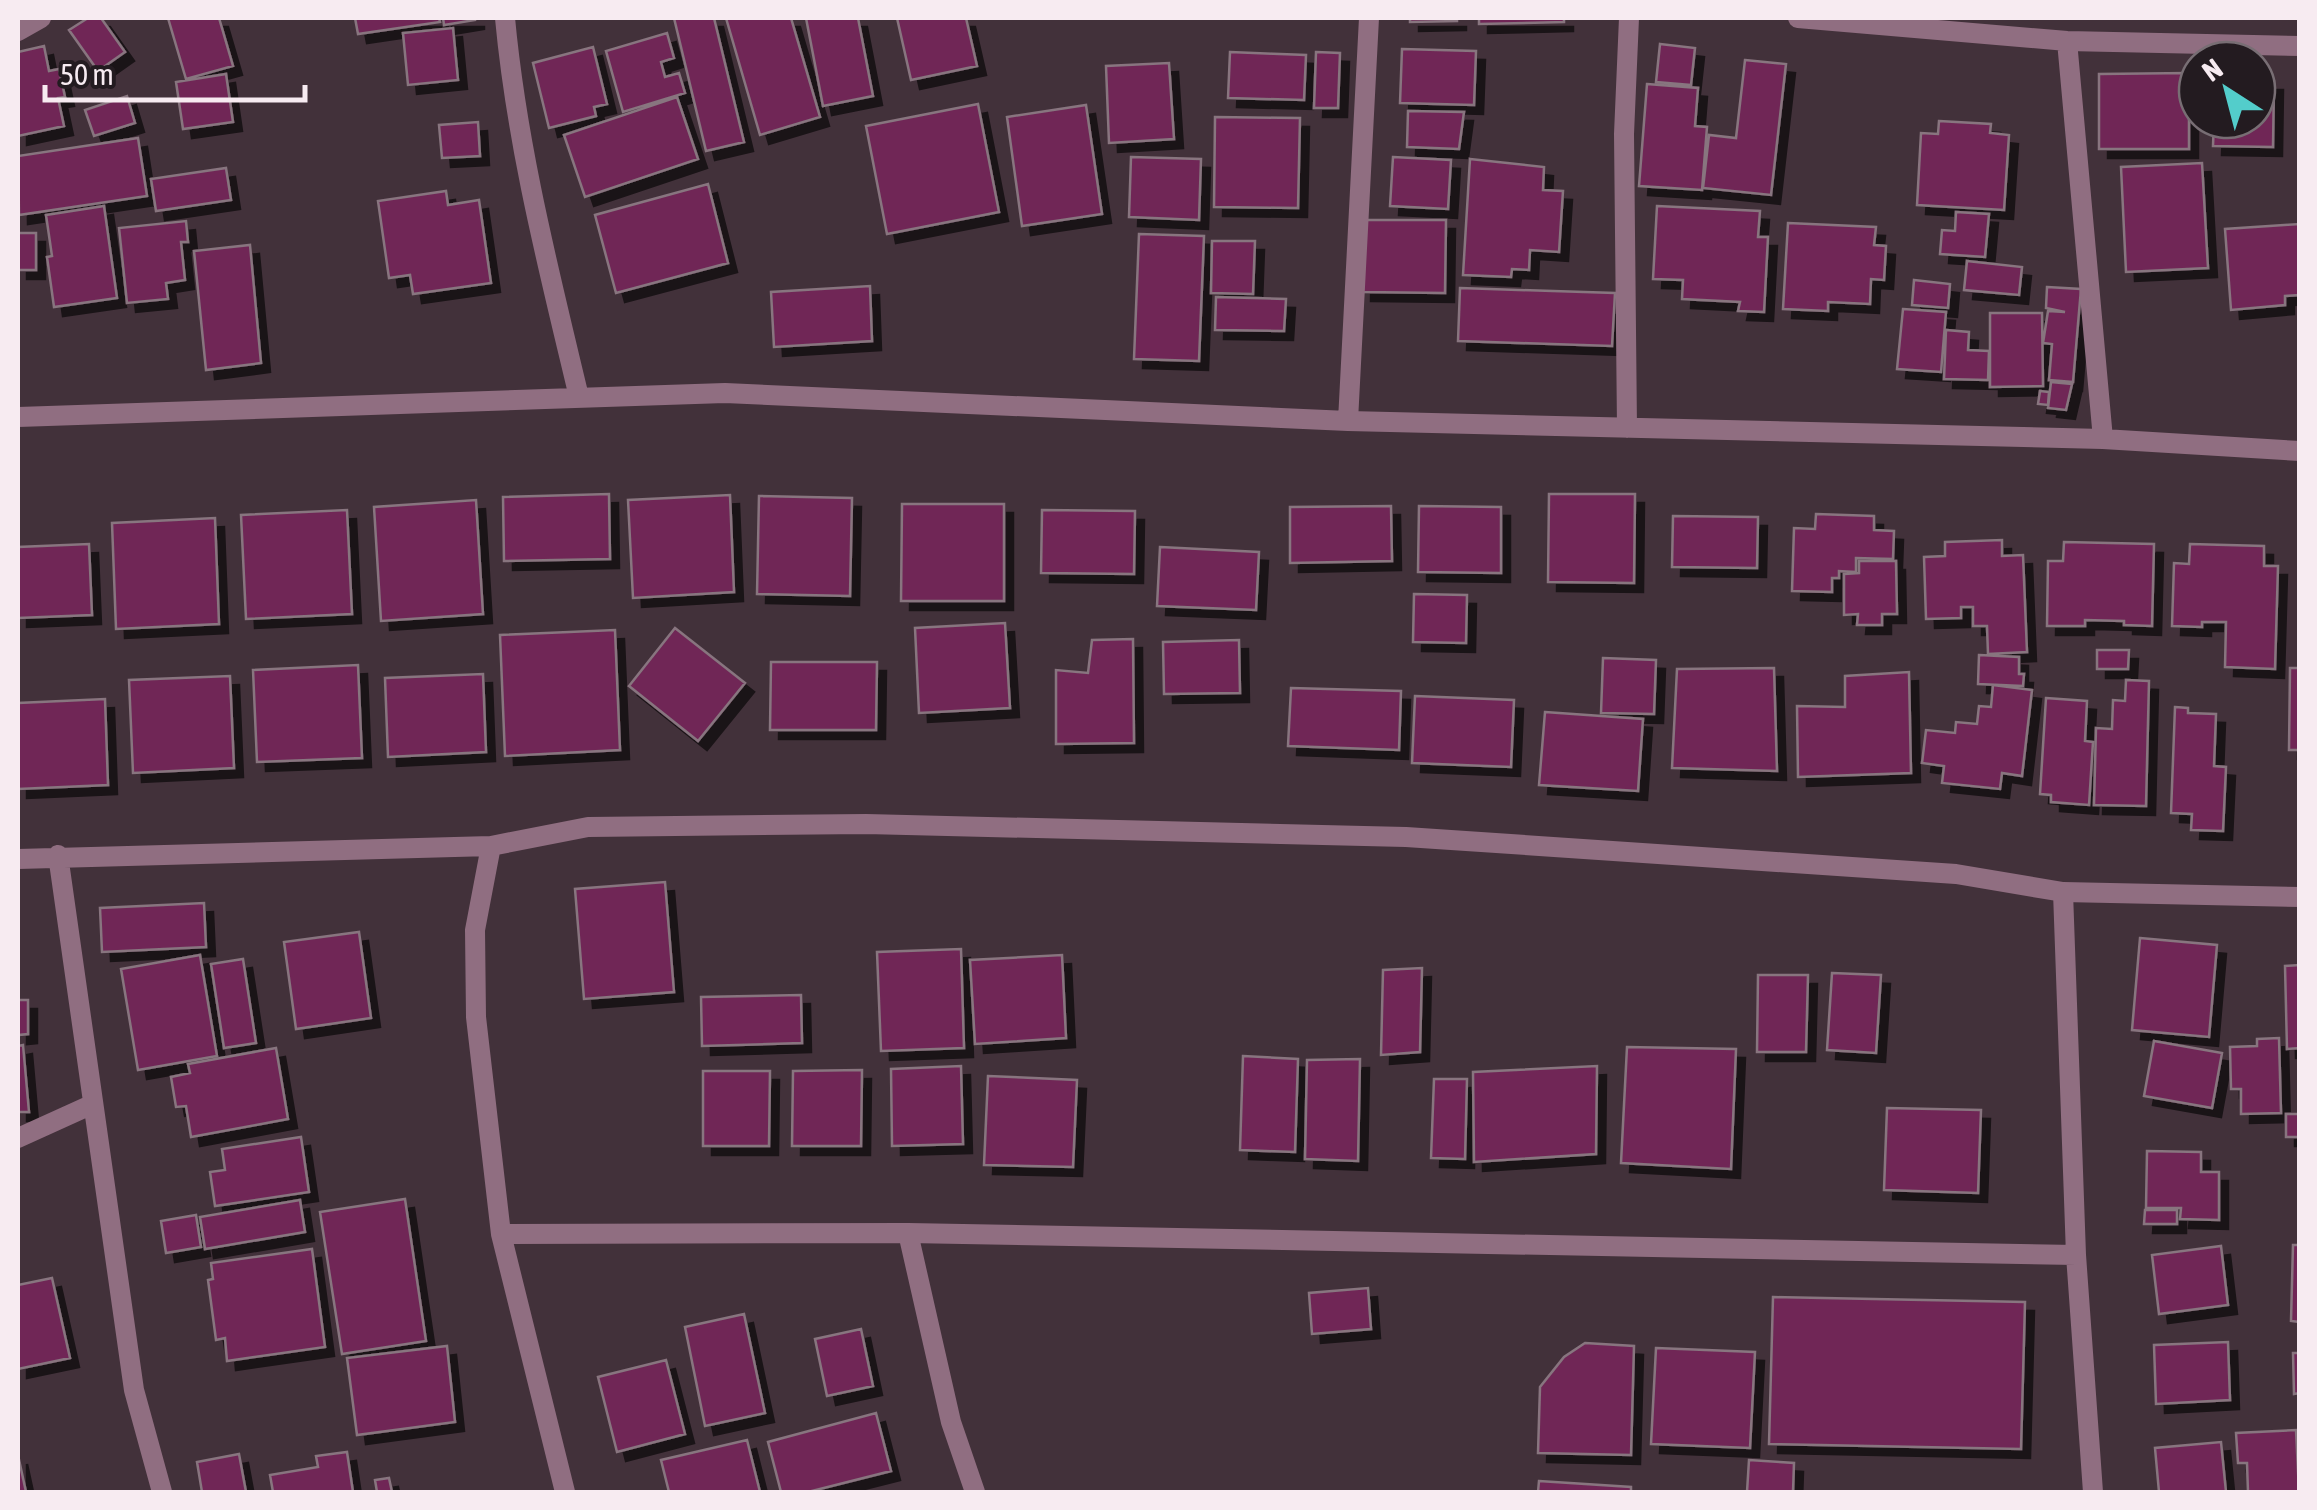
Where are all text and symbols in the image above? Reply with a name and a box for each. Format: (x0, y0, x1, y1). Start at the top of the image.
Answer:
scale bar (45, 40, 305, 102)
north arrow (2177, 40, 2277, 140)
text: N (2196, 52, 2228, 88)
text: 50 m (60, 57, 114, 91)

